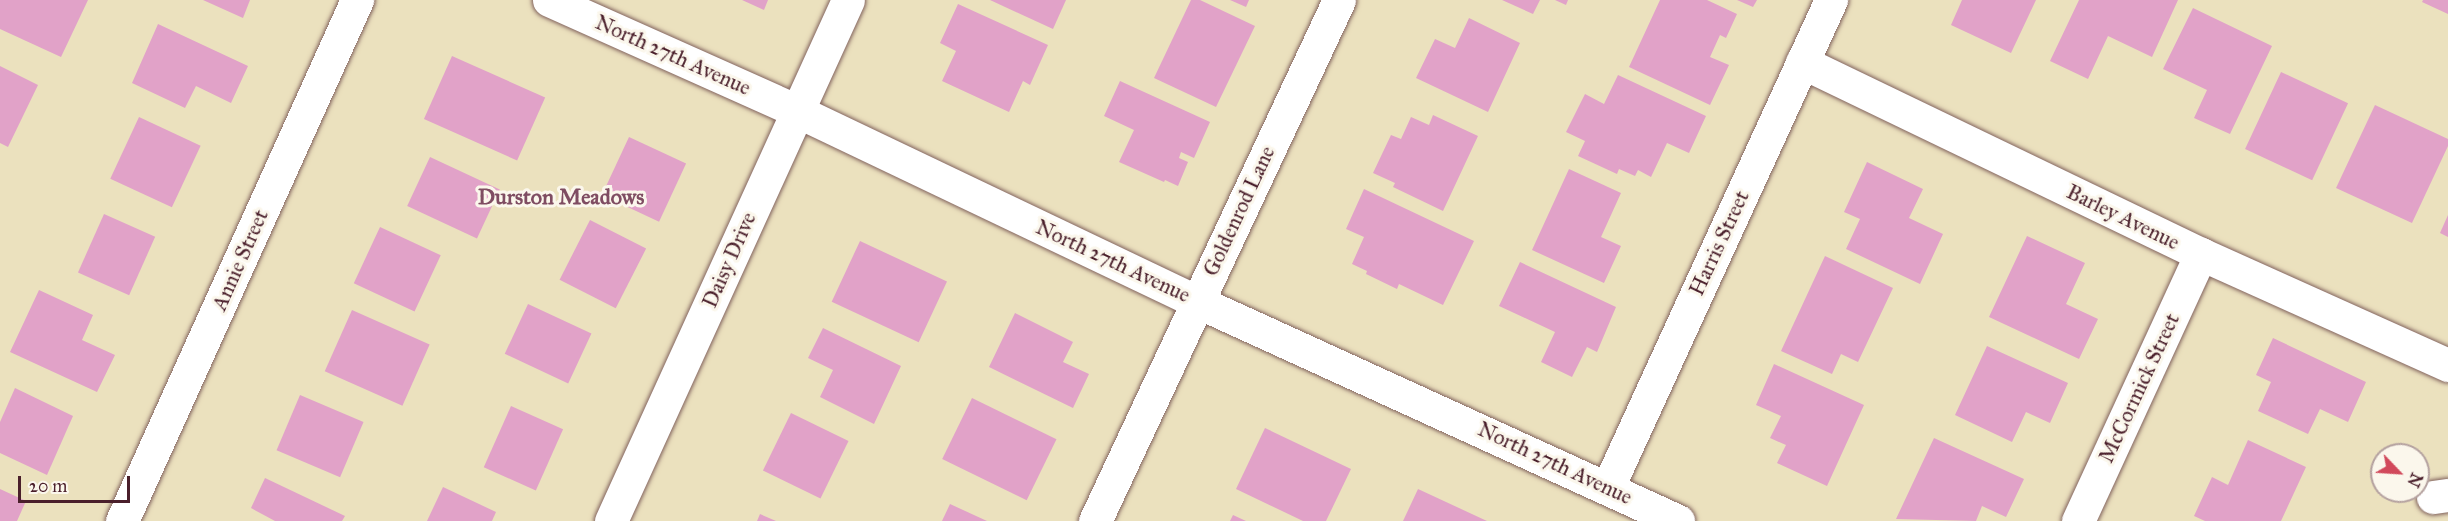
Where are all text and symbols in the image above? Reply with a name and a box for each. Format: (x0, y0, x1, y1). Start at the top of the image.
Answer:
street label: North 27th Avenue (591, 9, 755, 101)
street label: Goldenrod Lane (1198, 142, 1280, 280)
street label: Barley Avenue (2063, 179, 2183, 255)
district label: Durston Meadows (478, 184, 644, 210)
street label: Harris Street (1684, 187, 1754, 299)
street label: Annie Street (207, 206, 273, 314)
street label: Daisy Drive (697, 208, 761, 312)
street label: North 27th Avenue (1032, 214, 1194, 308)
street label: McCormick Street (2093, 309, 2185, 467)
street label: North 27th Avenue (1474, 416, 1636, 510)
north arrow (2370, 443, 2430, 503)
scale bar (21, 464, 134, 502)
text: N (2403, 470, 2426, 490)
text: 20 m (29, 475, 67, 497)

